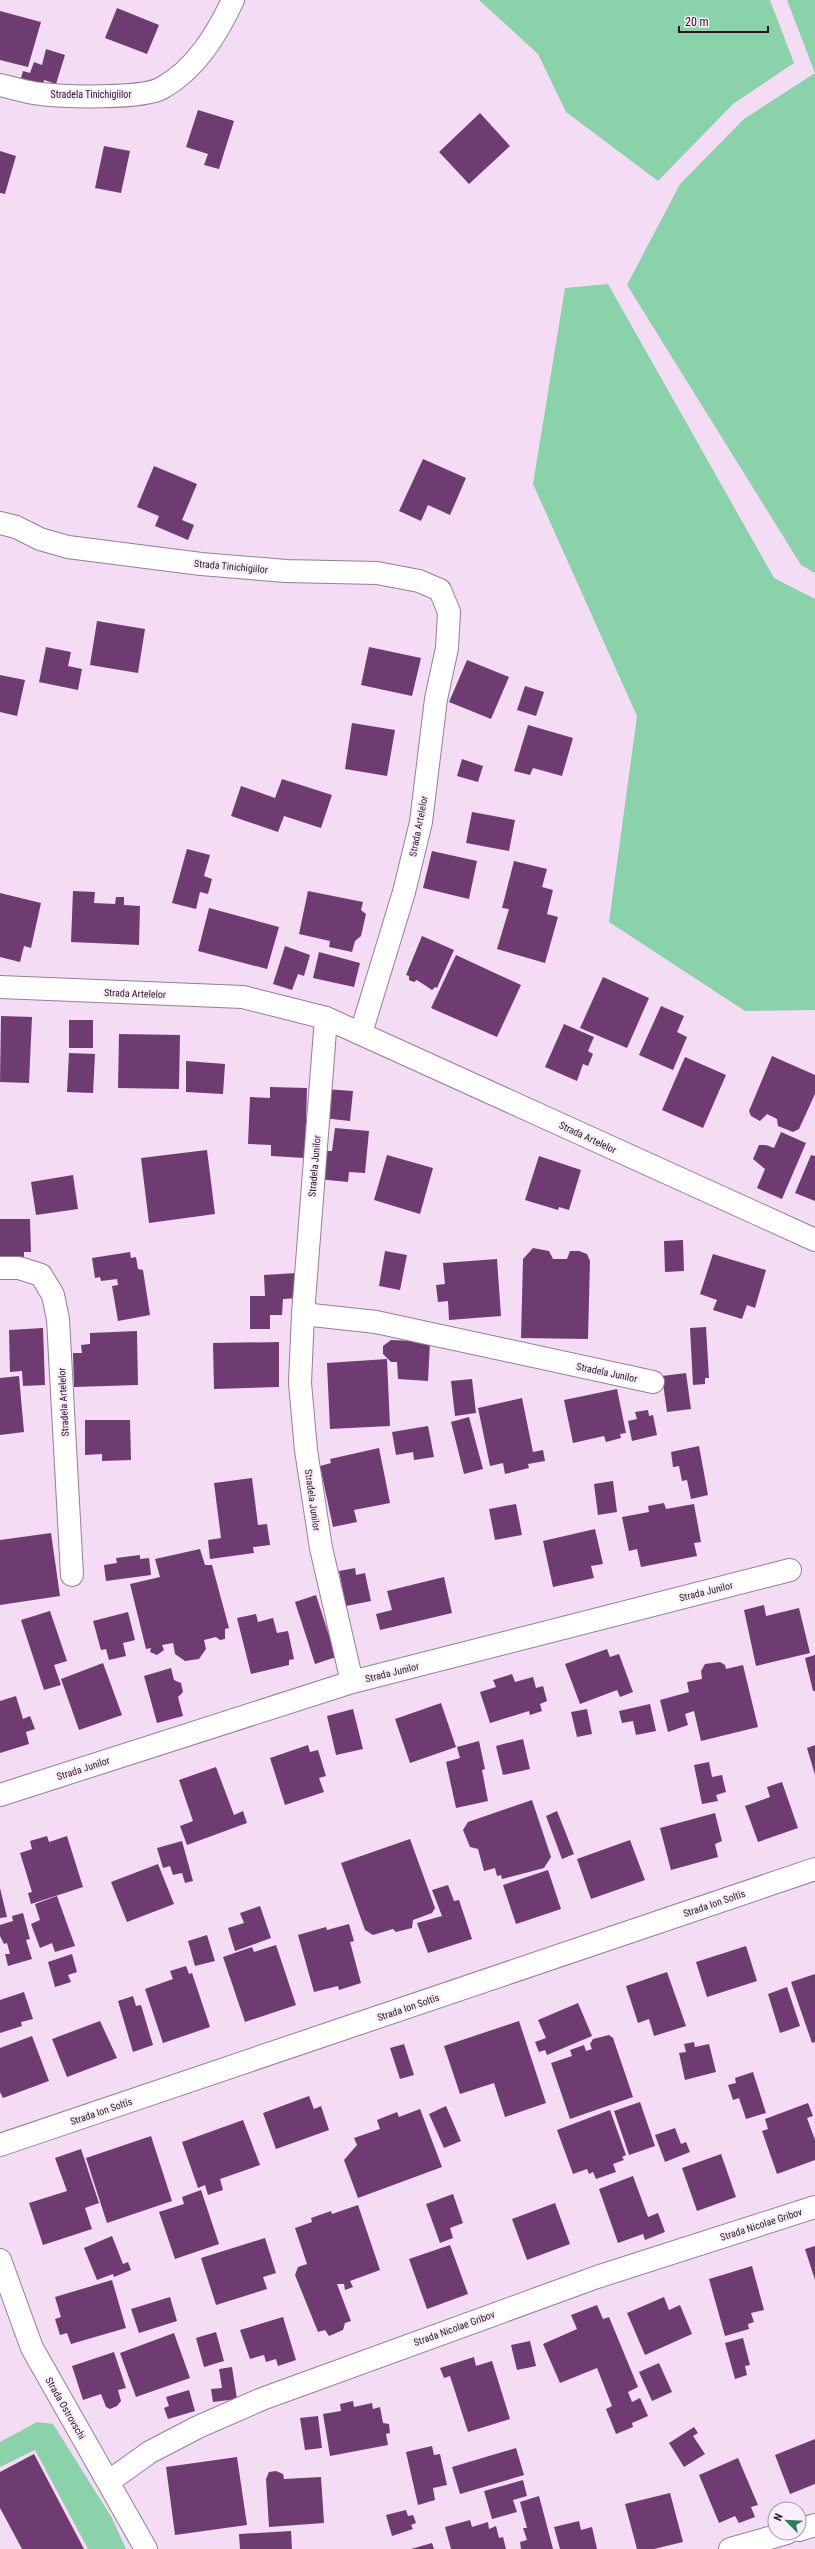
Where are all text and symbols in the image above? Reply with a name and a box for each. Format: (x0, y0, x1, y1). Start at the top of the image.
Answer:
scale bar (679, 8, 768, 34)
text: 20 m (685, 15, 709, 29)
street label: Stradela Tinichigiilor (51, 89, 131, 100)
street label: Strada Tinichigiilor (194, 558, 268, 575)
street label: Strada Artelelor (407, 795, 430, 858)
street label: Strada Artelelor (104, 987, 166, 1000)
street label: Strada Artelelor (557, 1119, 618, 1156)
street label: Stradela Junilor (306, 1135, 323, 1197)
street label: Stradela Junilor (575, 1361, 638, 1384)
street label: Stradela Artelelor (56, 1367, 71, 1437)
street label: Stradela Junilor (303, 1469, 322, 1532)
street label: Strada Junilor (678, 1579, 734, 1603)
street label: Strada Junilor (364, 1660, 420, 1684)
street label: Strada Junilor (55, 1755, 111, 1782)
street label: Strada Ion Soltîs (682, 1888, 747, 1919)
street label: Strada Ion Soltîs (376, 1992, 441, 2023)
street label: Strada Ion Soltîs (69, 2096, 134, 2127)
street label: Strada Nicolae Gribov (719, 2206, 804, 2243)
street label: Strada Nicolae Gribov (412, 2308, 497, 2348)
street label: Strada Ostrovschi (43, 2375, 88, 2441)
north arrow (767, 2501, 807, 2541)
text: N (771, 2511, 786, 2523)

